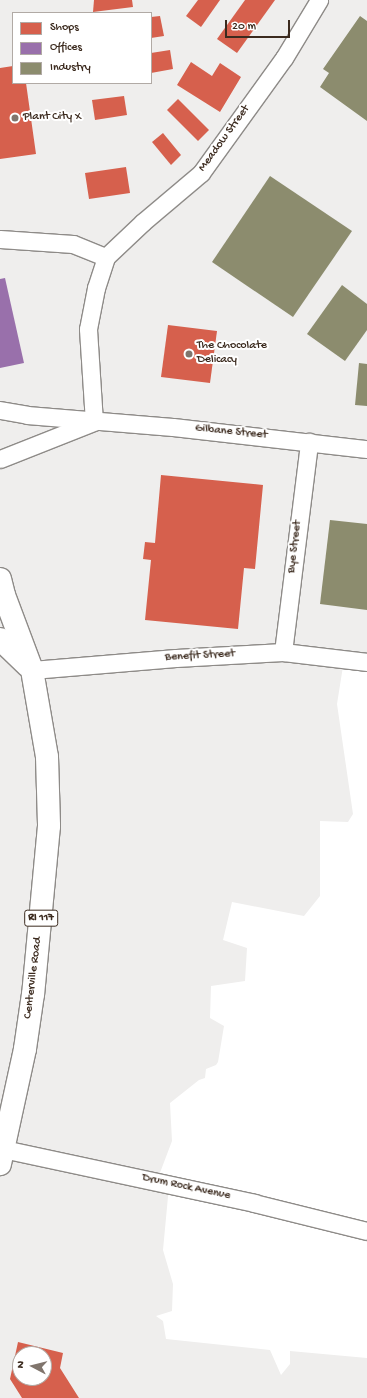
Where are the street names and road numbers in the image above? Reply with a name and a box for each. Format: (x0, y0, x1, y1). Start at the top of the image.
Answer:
street label: Meadow Street (196, 103, 254, 175)
street label: Gilbane Street (194, 422, 268, 444)
street label: Bye Street (286, 520, 306, 574)
street label: Benefit Street (165, 648, 235, 666)
road number: RI 117 (24, 909, 58, 927)
street label: Centerville Road (22, 936, 46, 1020)
street label: Drum Rock Avenue (141, 1172, 231, 1204)

